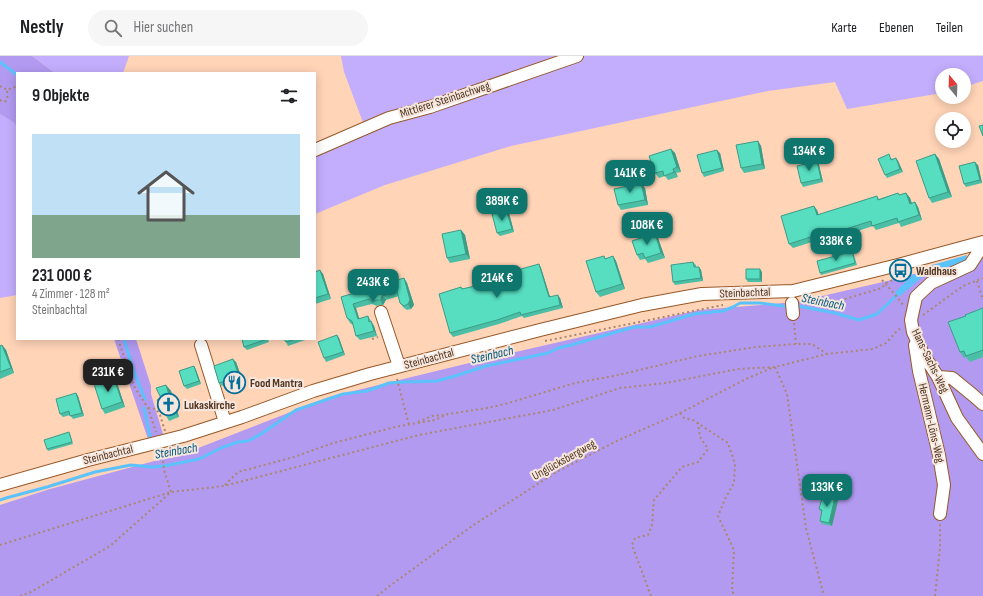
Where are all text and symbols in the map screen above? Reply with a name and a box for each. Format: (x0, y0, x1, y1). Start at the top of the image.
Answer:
search box (88, 10, 368, 46)
text: Nestly (20, 16, 64, 39)
icon: search (102, 17, 124, 39)
text: Hier suchen (134, 18, 193, 37)
text: Karte (831, 19, 857, 36)
text: Ebenen (879, 19, 914, 36)
text: Teilen (936, 19, 963, 36)
north arrow (935, 68, 971, 104)
map controls (935, 68, 971, 148)
street label: Mittlerer Steinbachweg (398, 78, 492, 122)
icon: filters (278, 85, 300, 107)
text: 9 Objekte (32, 86, 90, 106)
button: locate (935, 112, 971, 148)
pin: 134K € (776, 138, 842, 172)
text: 134K € (793, 143, 825, 159)
icon: home (130, 160, 202, 232)
pin: 141K € (597, 160, 663, 194)
text: 141K € (614, 165, 646, 181)
pin: 389K € (469, 188, 535, 222)
text: 389K € (485, 193, 519, 209)
pin: 108K € (614, 212, 680, 246)
text: 108K € (631, 217, 663, 233)
pin: 338K € (803, 228, 869, 262)
text: 338K € (820, 233, 852, 249)
bus stop icon: Waldhaus (888, 258, 914, 284)
place label: Waldhaus (916, 264, 957, 279)
pin: 214K € (464, 265, 530, 299)
text: 231 000 € (32, 266, 92, 286)
pin: 243K € (340, 269, 406, 303)
text: 214K € (481, 270, 513, 286)
text: 243K € (357, 274, 389, 290)
street label: Steinbachtal (719, 285, 771, 301)
text: 4 Zimmer · 128 m² (32, 286, 110, 302)
water label: Steinbach (800, 290, 846, 314)
text: Steinbachtal (32, 302, 87, 318)
street label: Hans-Sachs-Weg (908, 326, 952, 396)
water label: Steinbach (469, 342, 515, 368)
street label: Steinbachtal (402, 345, 456, 373)
pin: 231K € (75, 359, 141, 393)
text: 231K € (92, 364, 124, 380)
restaurant icon: Food Mantra (222, 370, 248, 396)
place label: Food Mantra (250, 376, 303, 391)
street label: Hermann-Löns-Weg (915, 382, 948, 465)
church icon: Lukaskirche (156, 392, 182, 418)
place label: Lukaskirche (184, 398, 235, 413)
street label: Unglücksbergweg (530, 436, 599, 484)
water label: Steinbach (153, 439, 199, 463)
street label: Steinbachtal (81, 442, 135, 468)
pin: 133K € (794, 474, 860, 508)
text: 133K € (811, 479, 843, 495)

